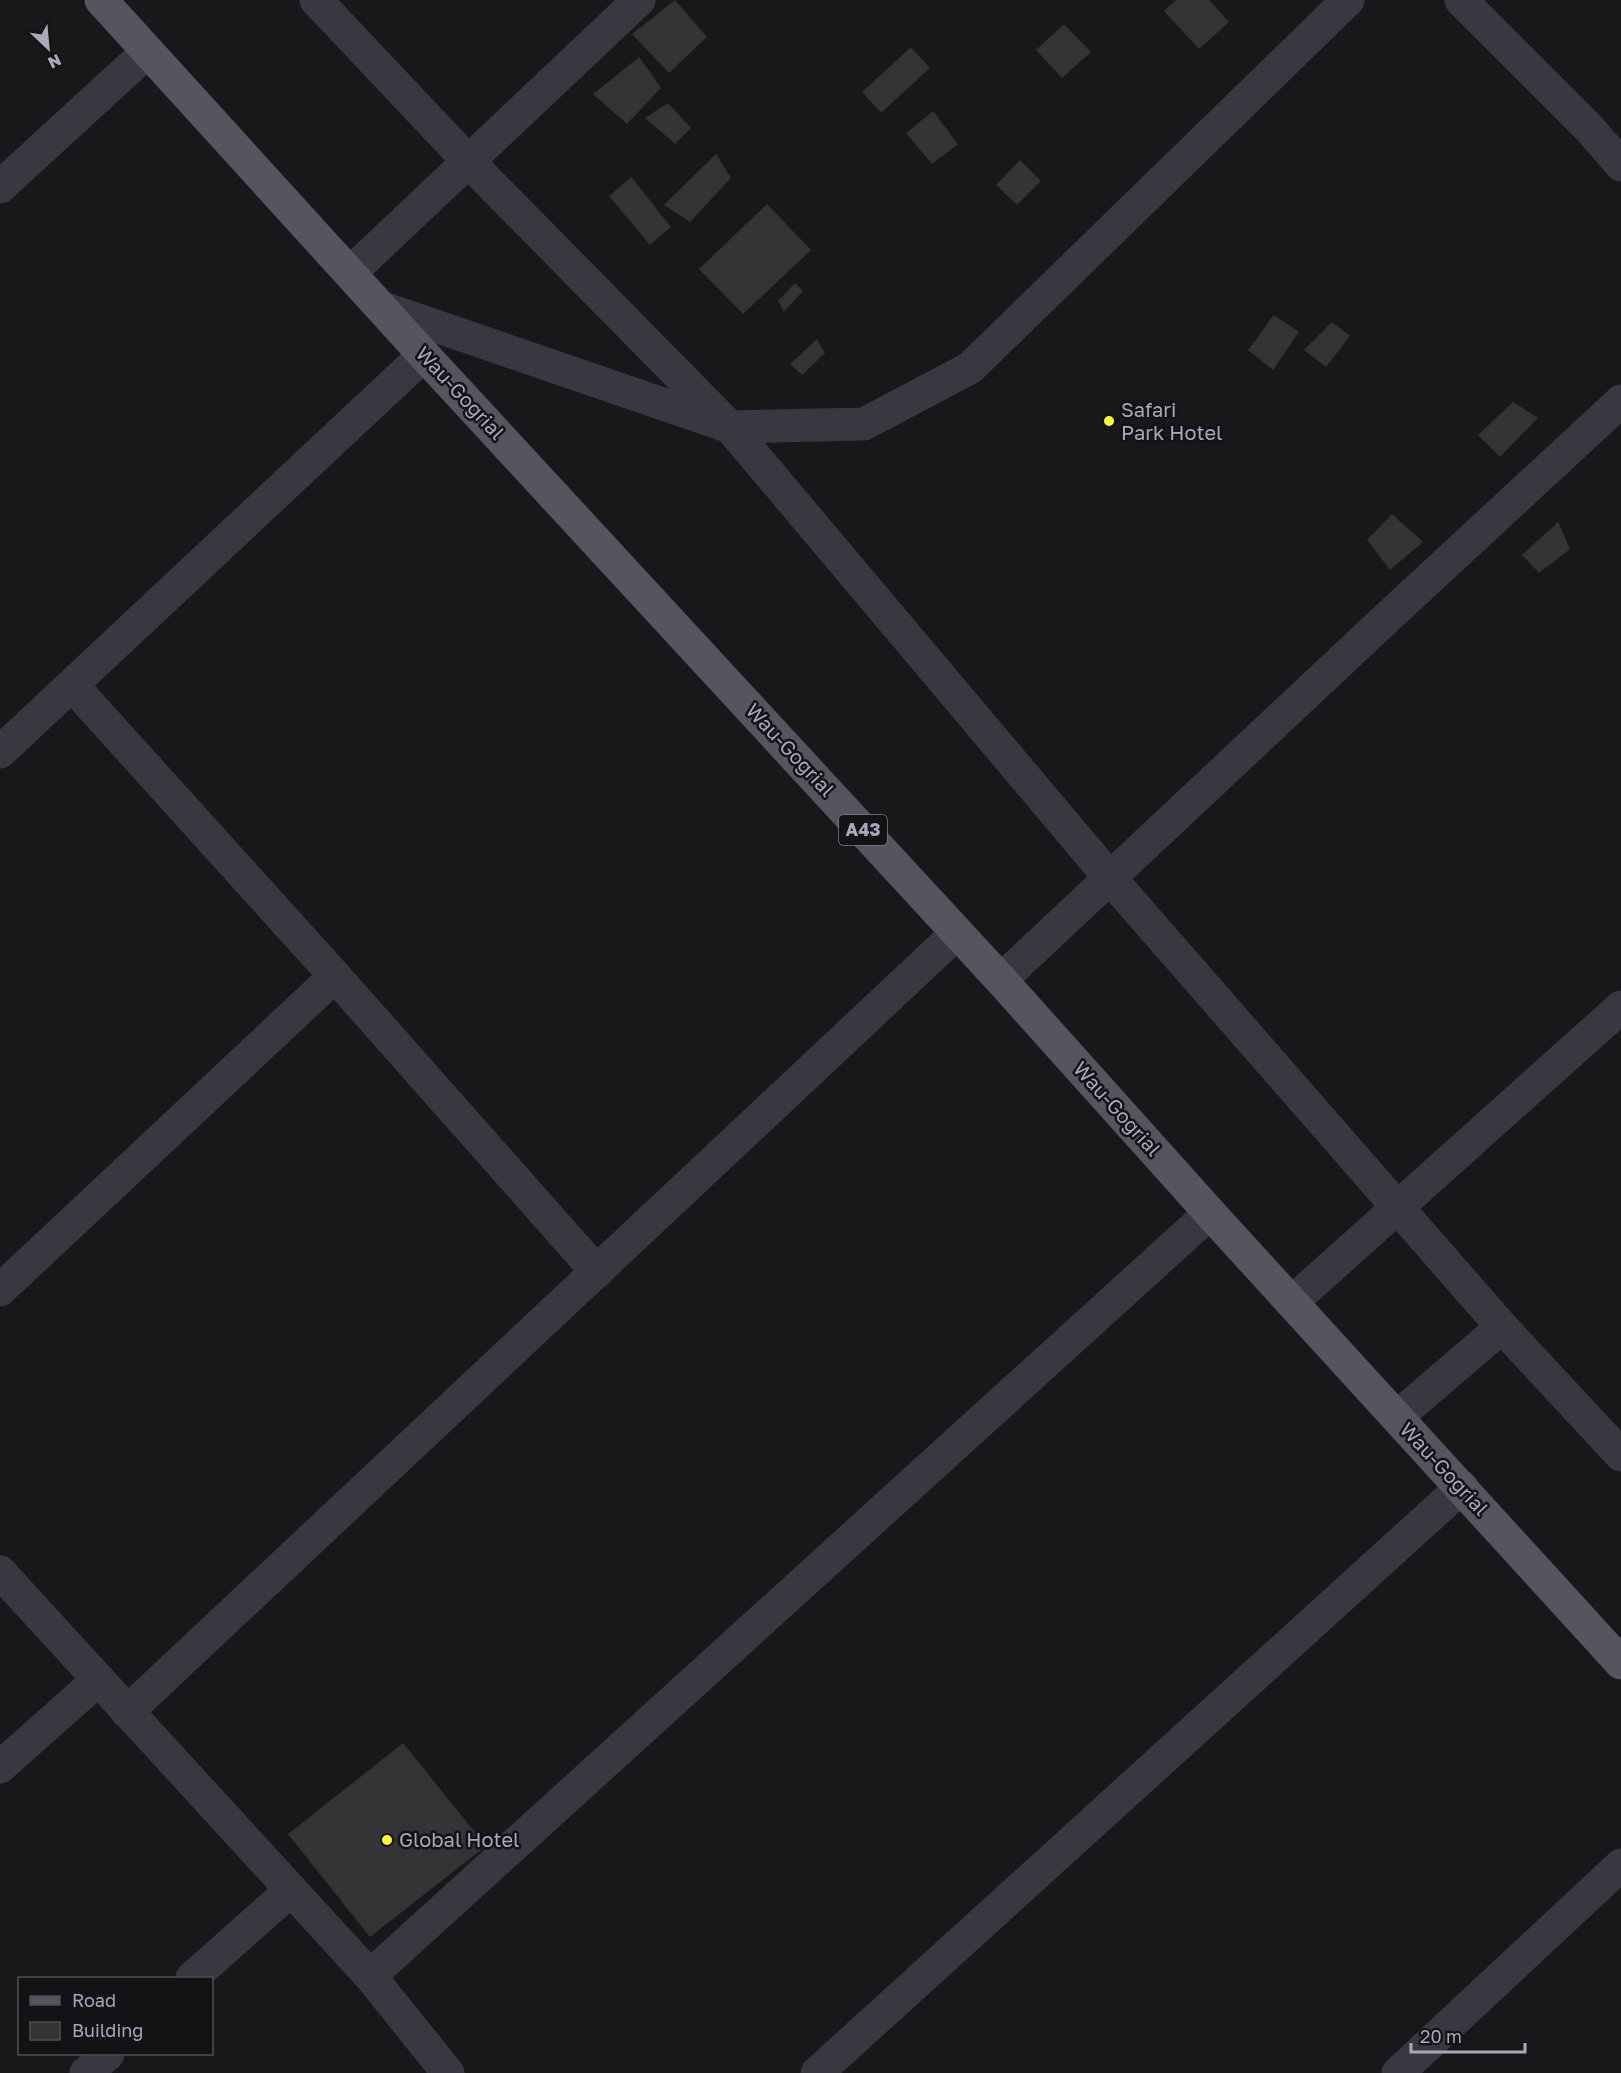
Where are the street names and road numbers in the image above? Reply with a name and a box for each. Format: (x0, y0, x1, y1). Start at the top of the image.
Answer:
street label: Wau-Gogrial (411, 341, 510, 444)
street label: Wau-Gogrial (741, 698, 840, 801)
road number: A43 (839, 815, 887, 845)
street label: Wau-Gogrial (1069, 1056, 1166, 1160)
street label: Wau-Gogrial (1395, 1417, 1494, 1520)

